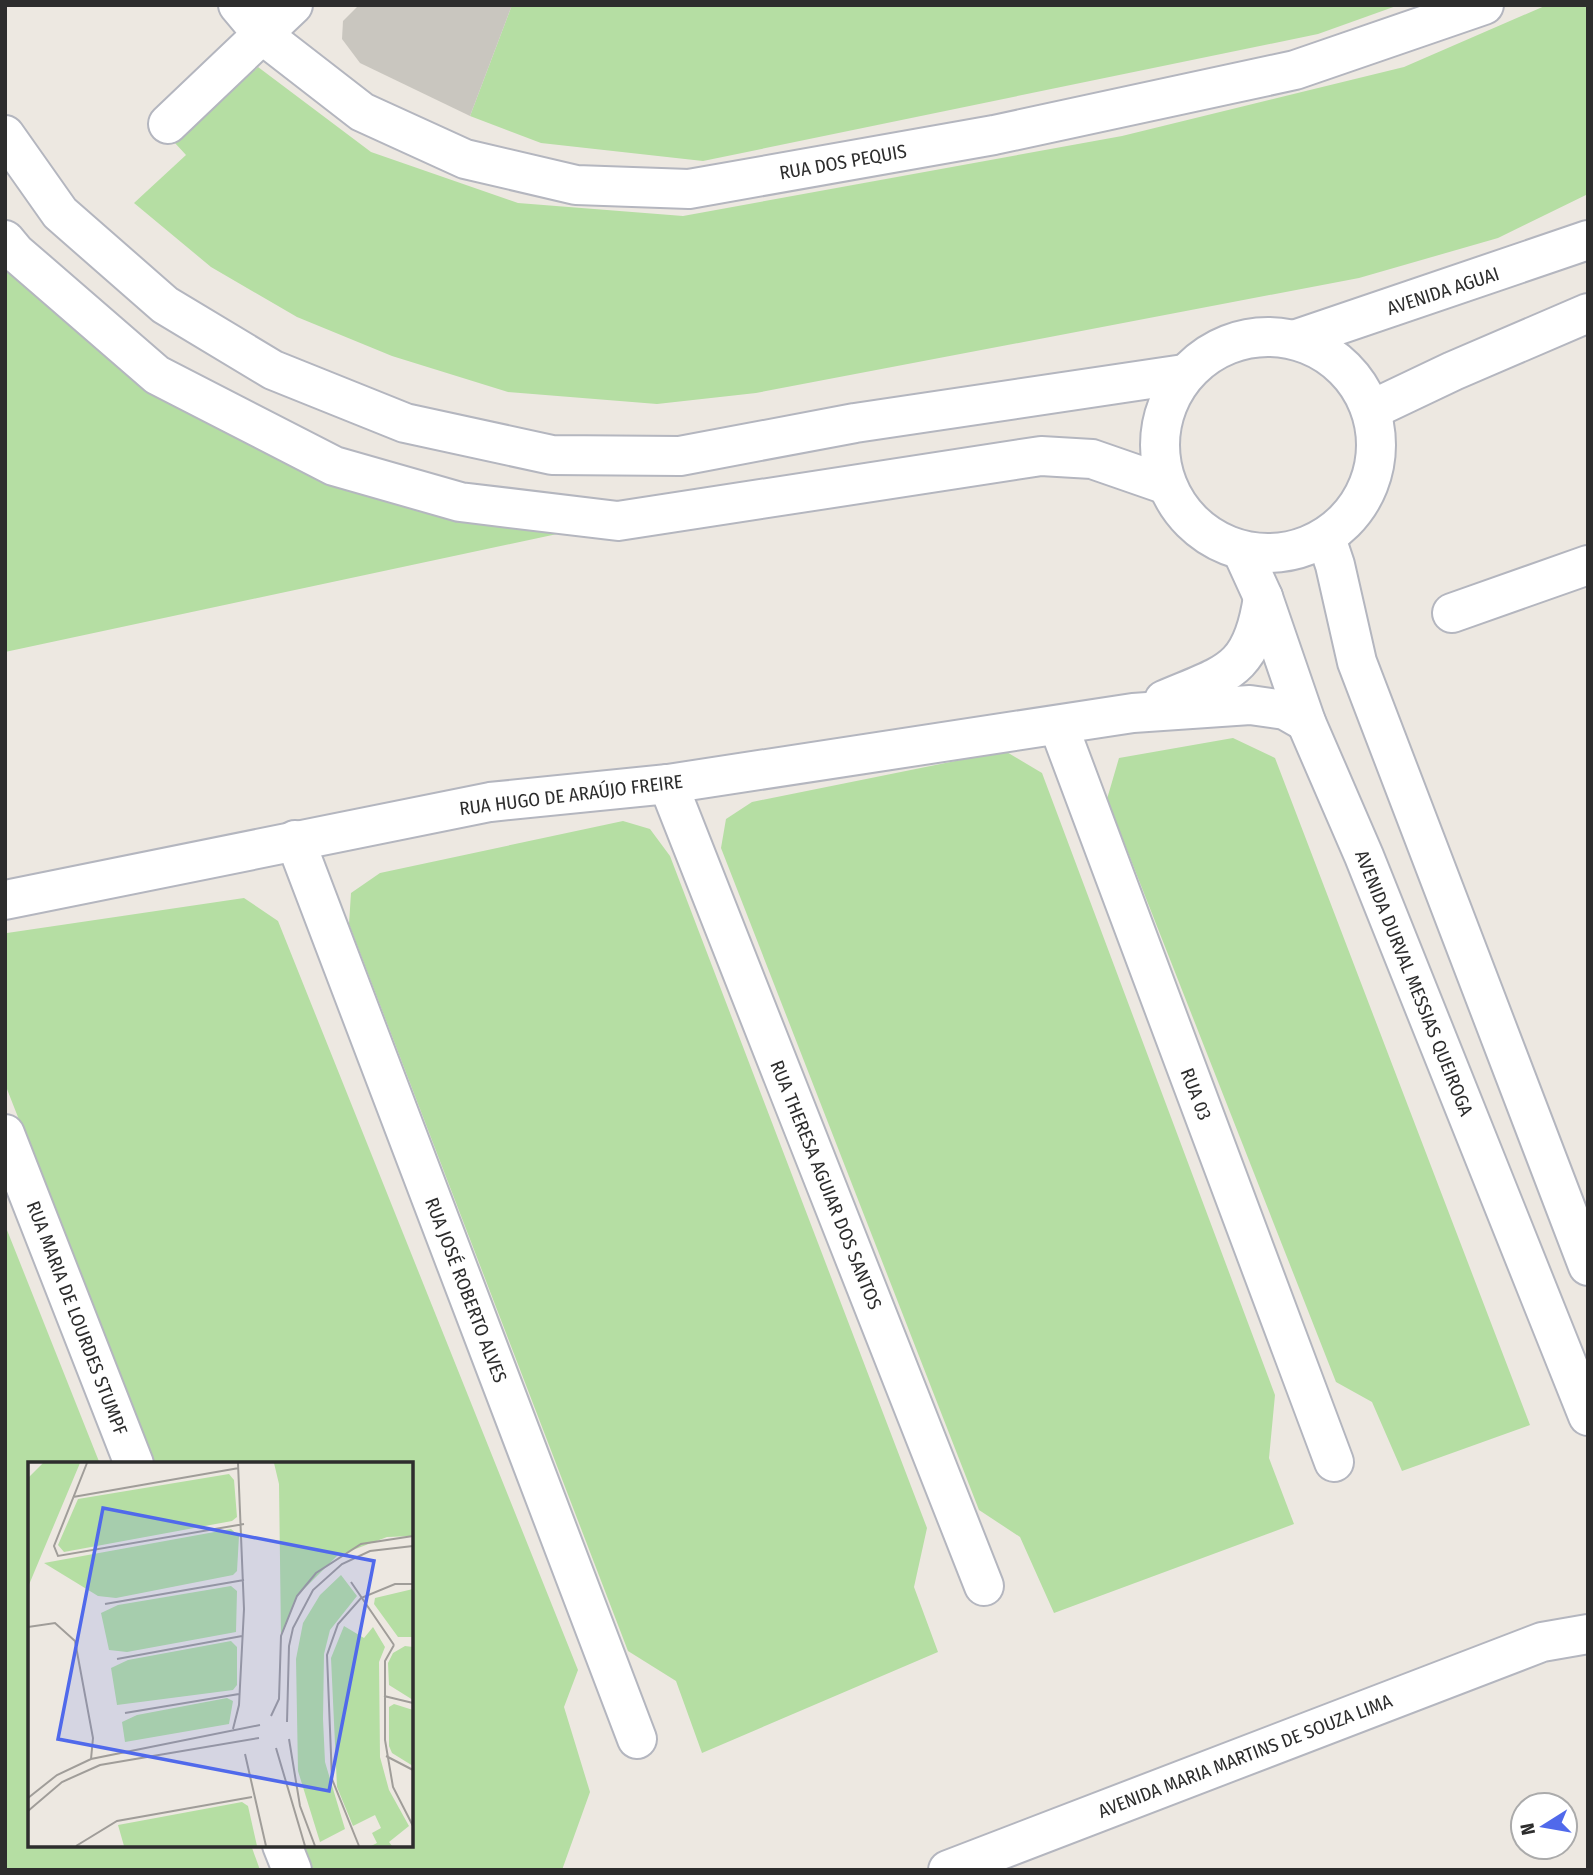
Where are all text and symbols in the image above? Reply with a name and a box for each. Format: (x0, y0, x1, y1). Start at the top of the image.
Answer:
street label: RUA DOS PEQUIS (778, 140, 908, 184)
street label: AVENIDA AGUAI (1384, 262, 1502, 320)
street label: RUA HUGO DE ARAÚJO FREIRE (458, 770, 684, 820)
street label: AVENIDA DURVAL MESSIAS QUEIROGA (1350, 847, 1478, 1119)
street label: RUA THERESA AGUIAR DOS SANTOS (765, 1057, 887, 1313)
street label: RUA 03 (1176, 1065, 1216, 1123)
street label: RUA JOSÉ ROBERTO ALVES (420, 1194, 512, 1386)
street label: RUA MARIA DE LOURDES STUMPF (22, 1198, 132, 1438)
inset map (28, 1462, 413, 1847)
street label: AVENIDA MARIA MARTINS DE SOUZA LIMA (1095, 1689, 1395, 1823)
north arrow (1509, 1791, 1579, 1861)
text: N (1515, 1821, 1540, 1837)

